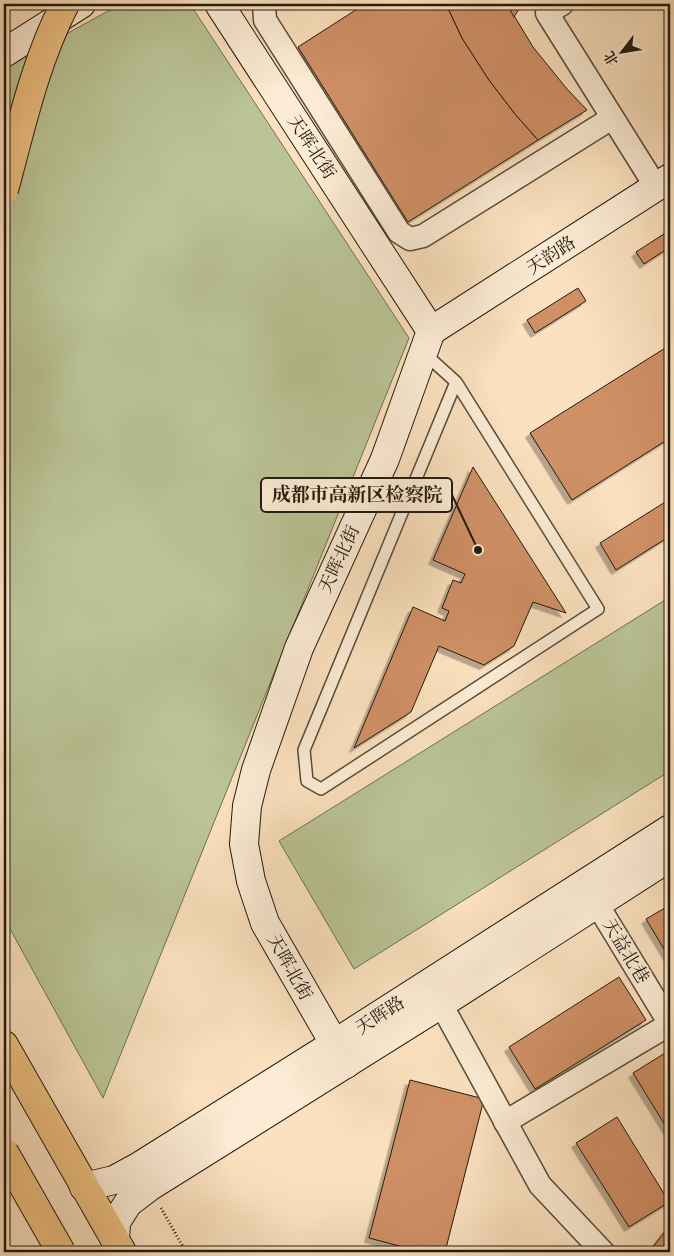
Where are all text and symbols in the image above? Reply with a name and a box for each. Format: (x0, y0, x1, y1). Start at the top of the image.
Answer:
north arrow (596, 28, 646, 78)
text: 北 (601, 49, 621, 68)
street label: 天晖北街 (284, 111, 340, 183)
street label: 天韵路 (523, 232, 579, 278)
callout: 成都市高新区检察院 (261, 478, 452, 512)
text: 成都市高新区检察院 (271, 484, 443, 506)
street label: 天晖北街 (315, 522, 363, 596)
street label: 天益北巷 (599, 915, 653, 987)
street label: 天晖北街 (264, 931, 316, 1003)
street label: 天晖路 (352, 992, 408, 1038)

